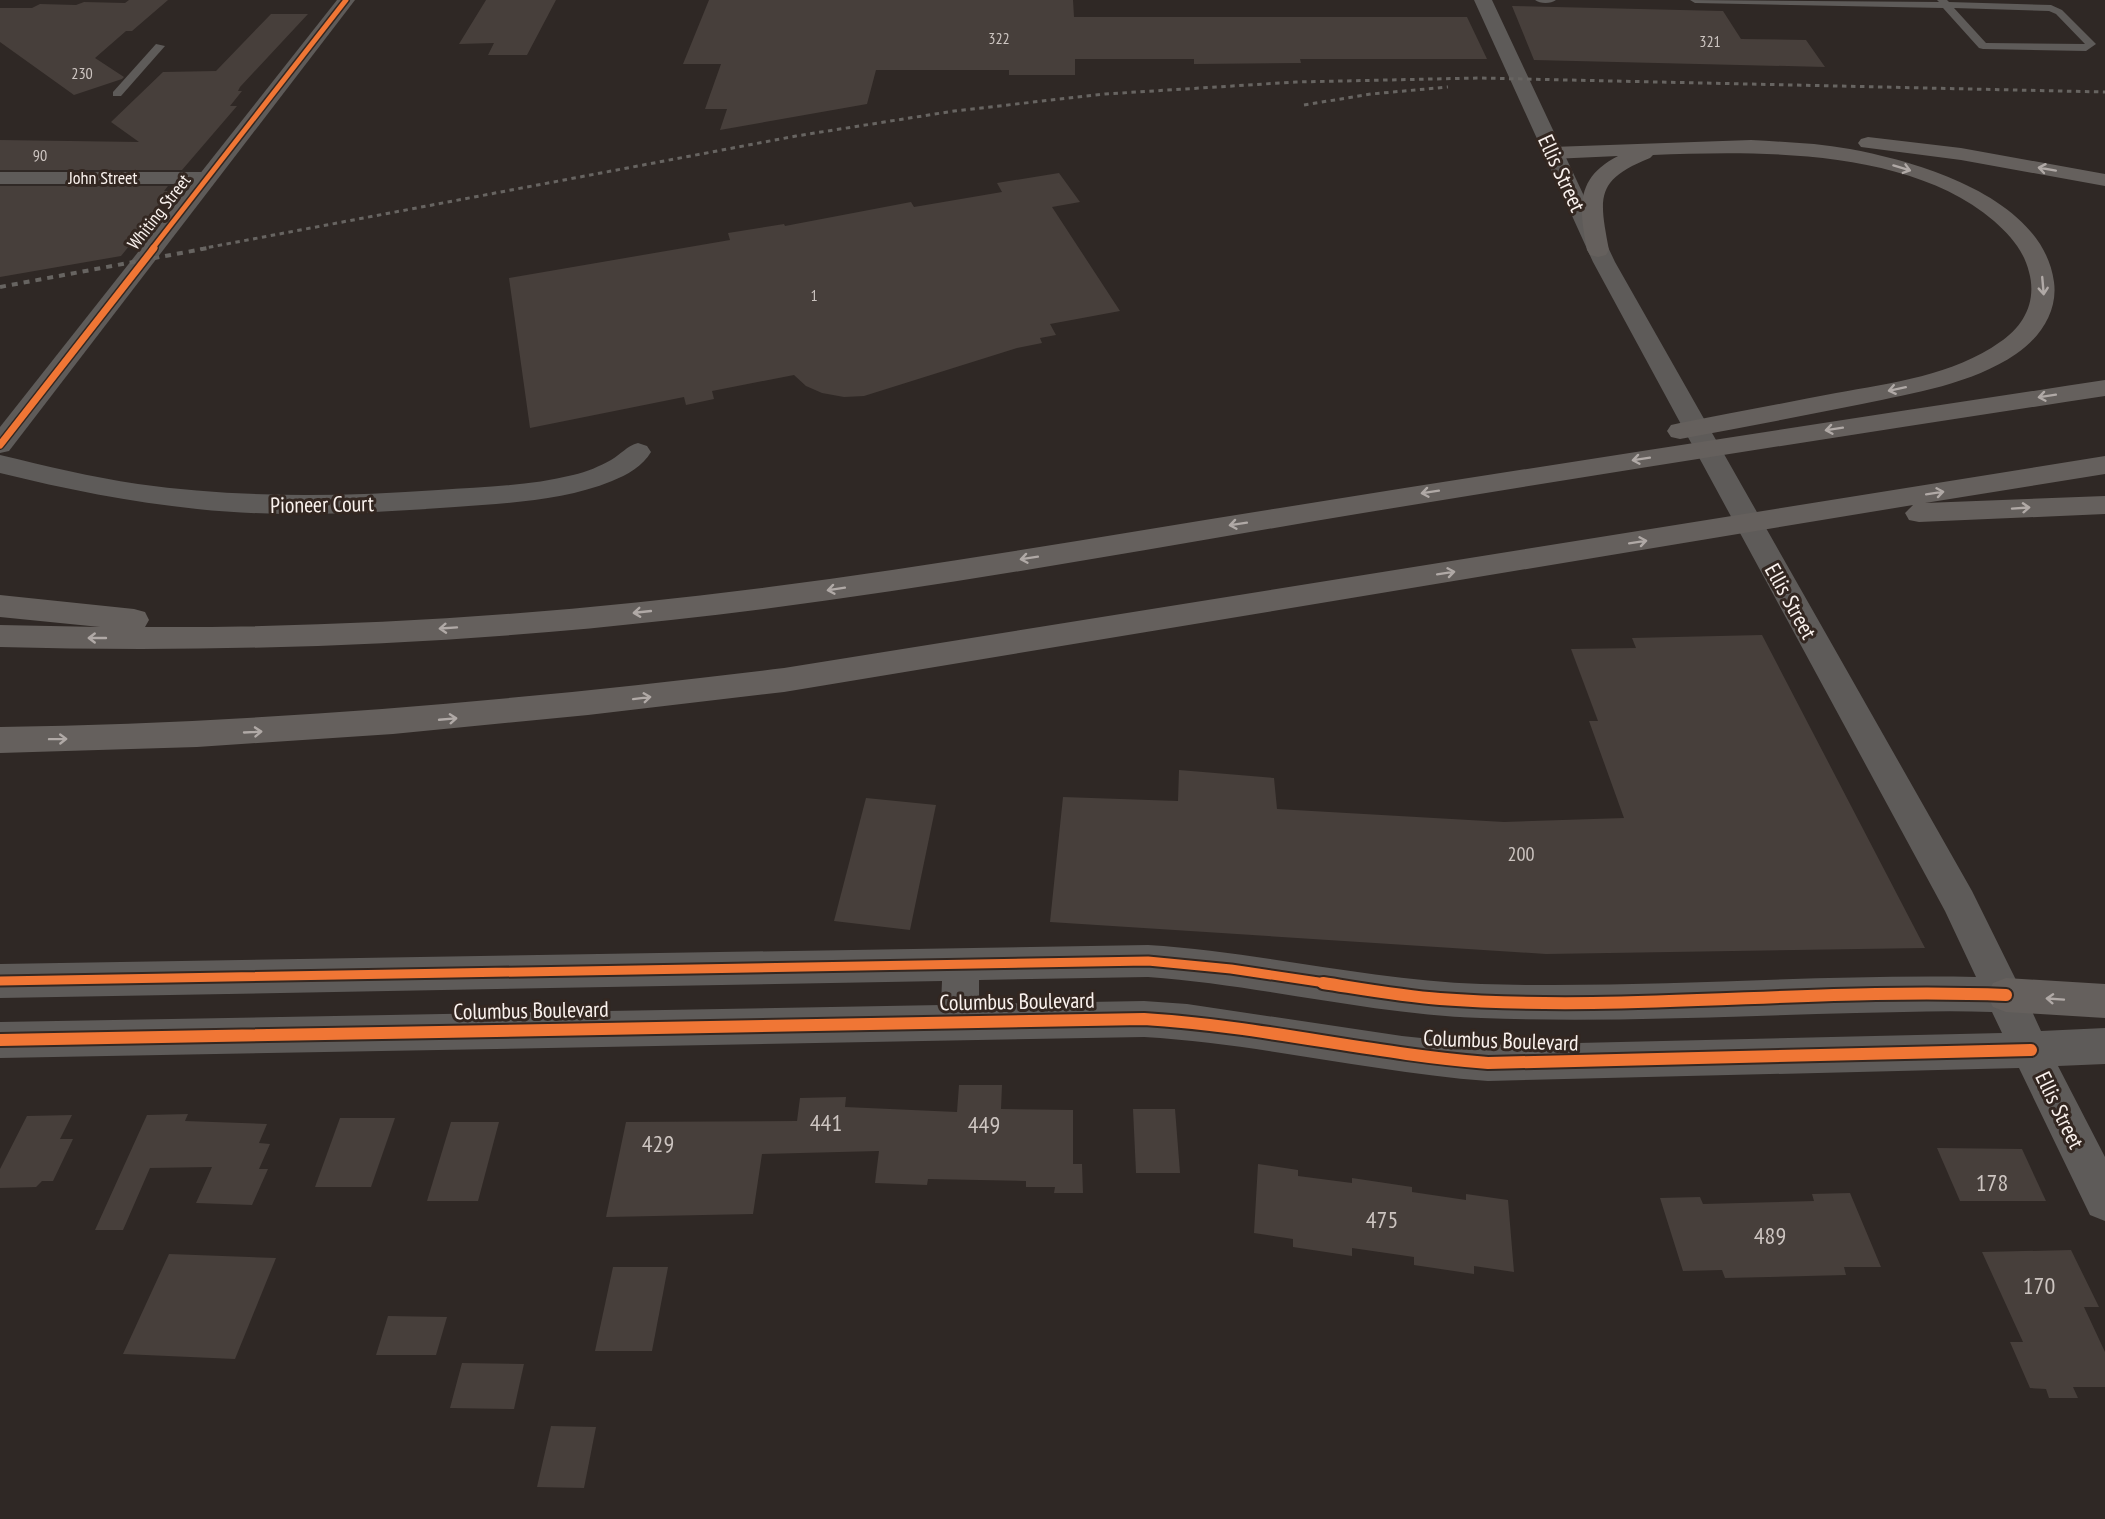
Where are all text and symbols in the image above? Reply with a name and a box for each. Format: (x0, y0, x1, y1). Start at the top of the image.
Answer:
house number: 322 (988, 28, 1010, 48)
house number: 321 (1699, 31, 1721, 51)
house number: 230 (71, 63, 93, 83)
street label: Ellis Street (1532, 130, 1592, 216)
house number: 90 (33, 145, 47, 165)
one-way arrow (1892, 163, 1911, 174)
one-way arrow (2038, 163, 2058, 174)
street label: John Street (67, 166, 138, 189)
street label: Whiting Street (122, 169, 195, 254)
one-way arrow (2038, 275, 2049, 295)
house number: 1 (810, 285, 818, 305)
one-way arrow (1888, 383, 1907, 395)
one-way arrow (2038, 391, 2058, 402)
one-way arrow (1824, 424, 1844, 435)
one-way arrow (1632, 454, 1651, 465)
one-way arrow (1421, 487, 1441, 498)
one-way arrow (1924, 487, 1944, 498)
street label: Pioneer Court (270, 489, 374, 519)
one-way arrow (2011, 502, 2031, 513)
one-way arrow (1229, 519, 1248, 530)
one-way arrow (1628, 536, 1647, 547)
one-way arrow (1019, 553, 1039, 564)
street label: Ellis Street (1759, 558, 1823, 644)
one-way arrow (1435, 568, 1455, 579)
one-way arrow (827, 583, 846, 594)
one-way arrow (633, 607, 653, 618)
one-way arrow (439, 622, 458, 633)
one-way arrow (87, 632, 107, 644)
one-way arrow (631, 693, 651, 704)
one-way arrow (437, 713, 457, 724)
one-way arrow (243, 727, 263, 738)
one-way arrow (48, 734, 68, 745)
house number: 200 (1508, 841, 1535, 867)
street label: Columbus Boulevard (939, 986, 1095, 1016)
one-way arrow (2046, 993, 2066, 1004)
street label: Columbus Boulevard (453, 995, 609, 1025)
street label: Columbus Boulevard (1423, 1023, 1579, 1057)
street label: Ellis Street (2029, 1067, 2091, 1153)
house number: 441 (810, 1107, 842, 1138)
house number: 449 (968, 1109, 1000, 1140)
house number: 429 (642, 1128, 674, 1159)
house number: 178 (1976, 1167, 2008, 1198)
house number: 475 (1366, 1204, 1398, 1235)
house number: 489 (1754, 1220, 1786, 1251)
house number: 170 (2023, 1270, 2055, 1301)

